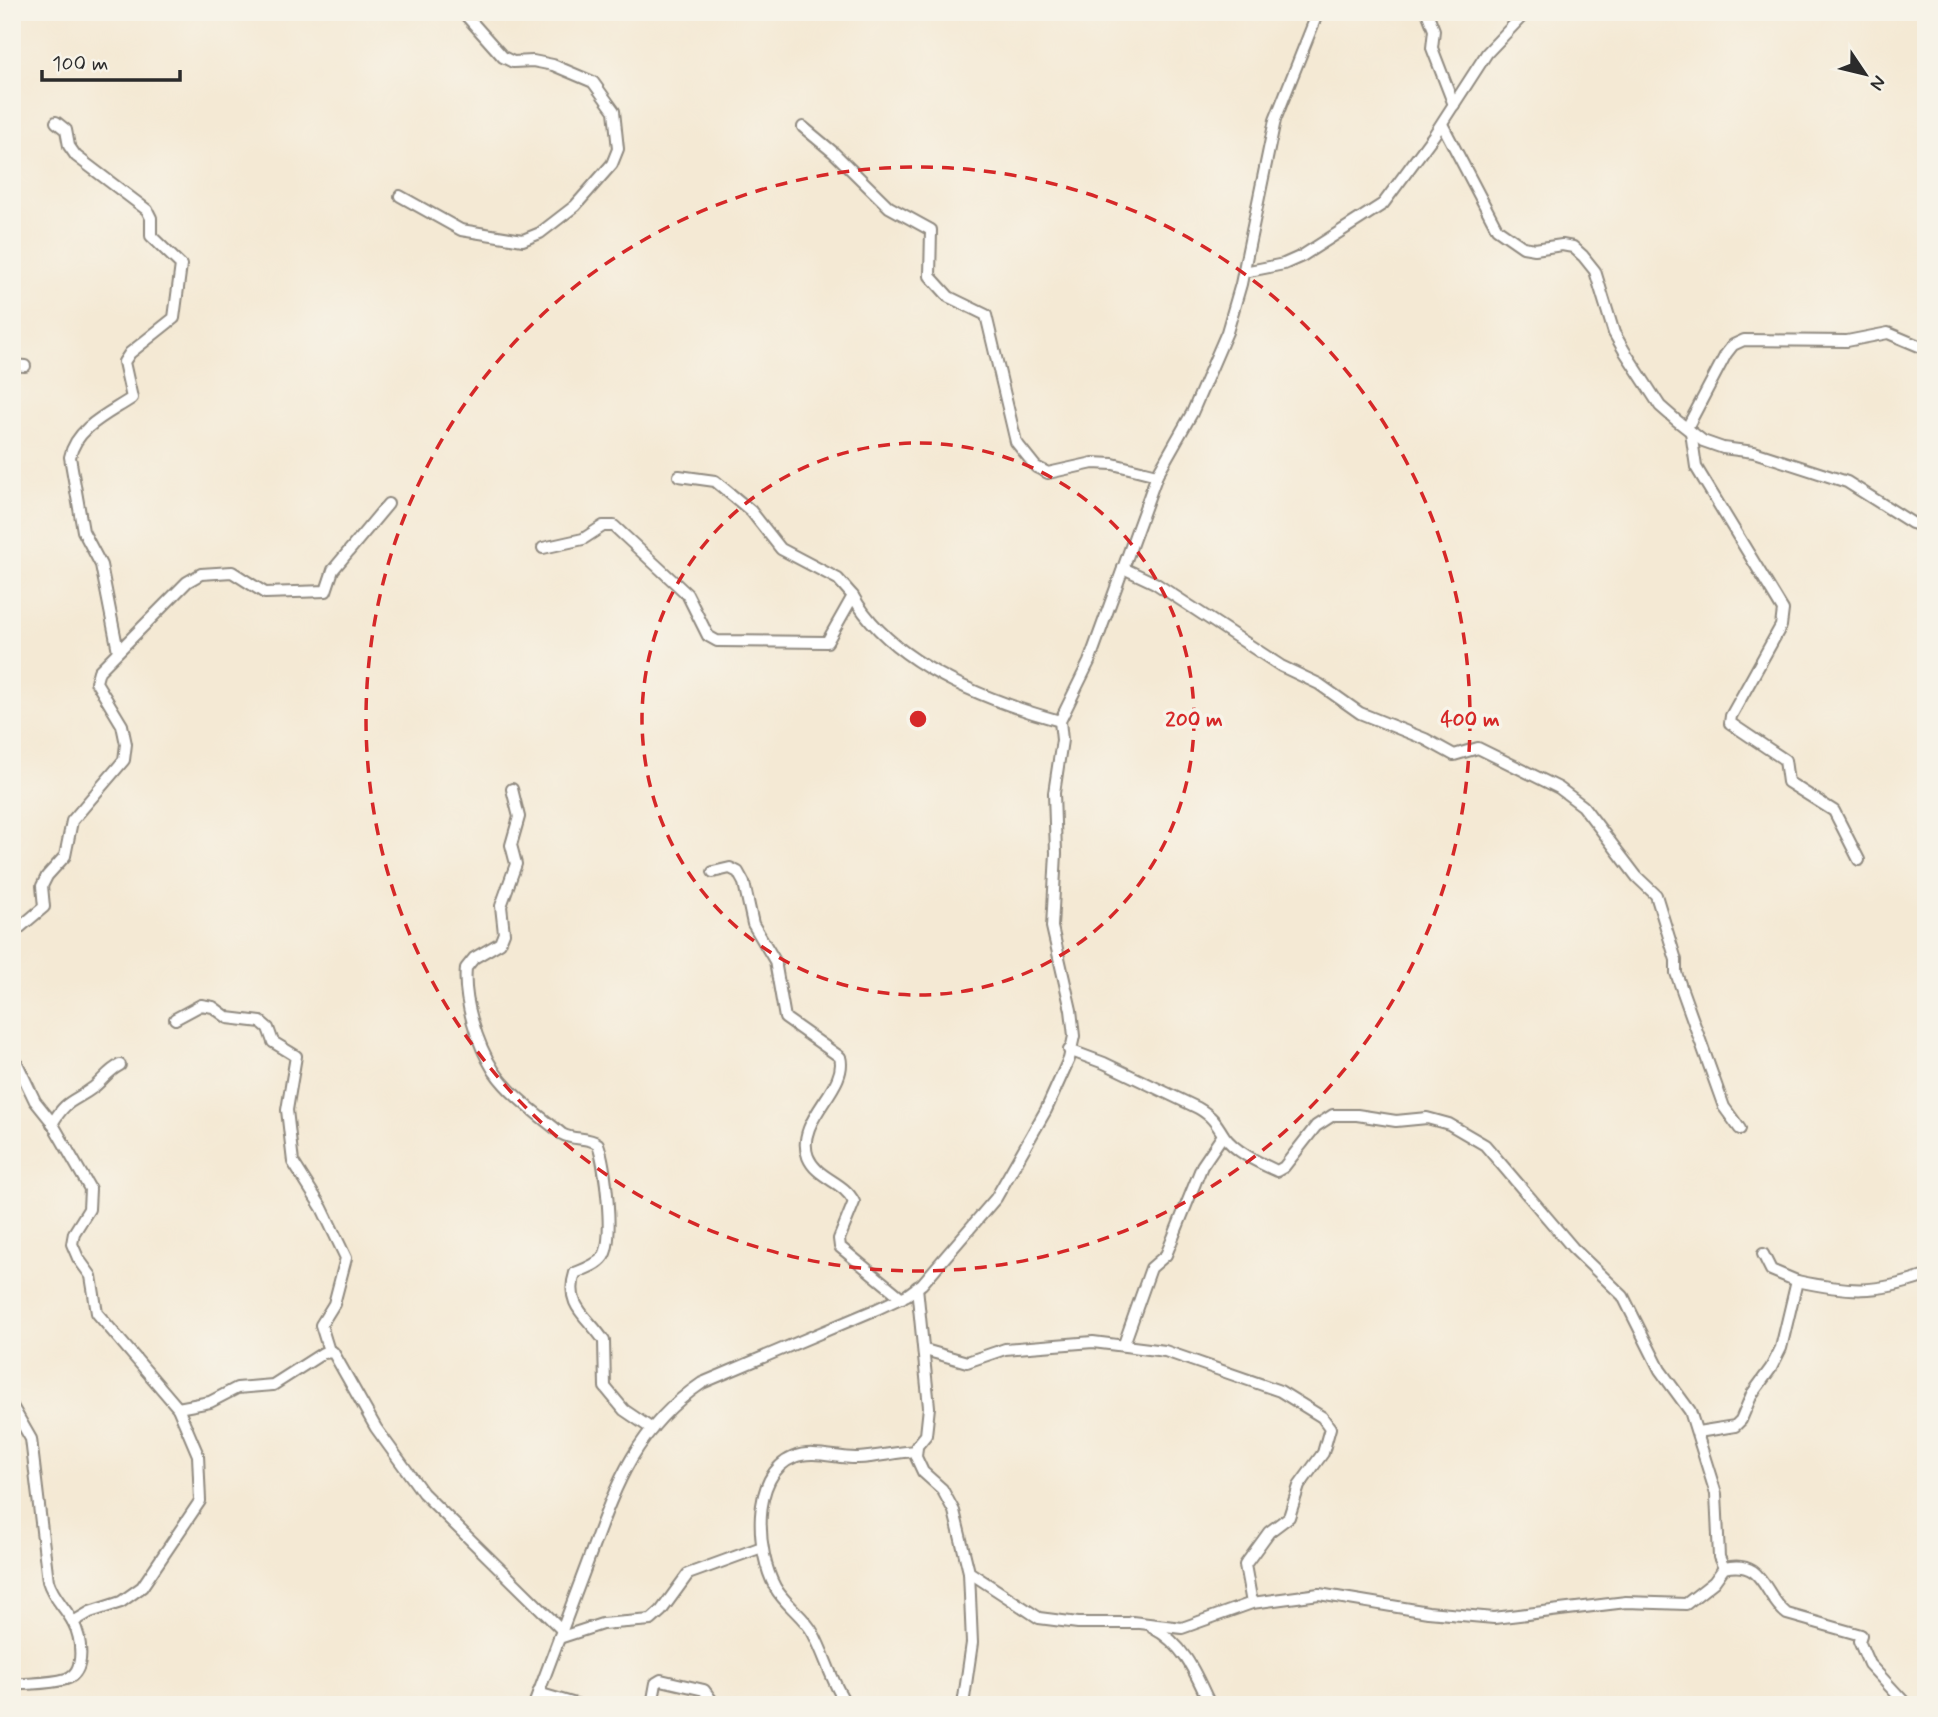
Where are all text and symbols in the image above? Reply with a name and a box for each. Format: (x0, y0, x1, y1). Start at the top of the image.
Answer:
scale bar (42, 38, 180, 82)
north arrow (1829, 38, 1899, 108)
text: 100 m (52, 50, 108, 78)
text: N (1864, 71, 1892, 95)
text: 200 m (1165, 706, 1223, 734)
text: 400 m (1440, 706, 1500, 734)
centre of rings (906, 707, 930, 731)

